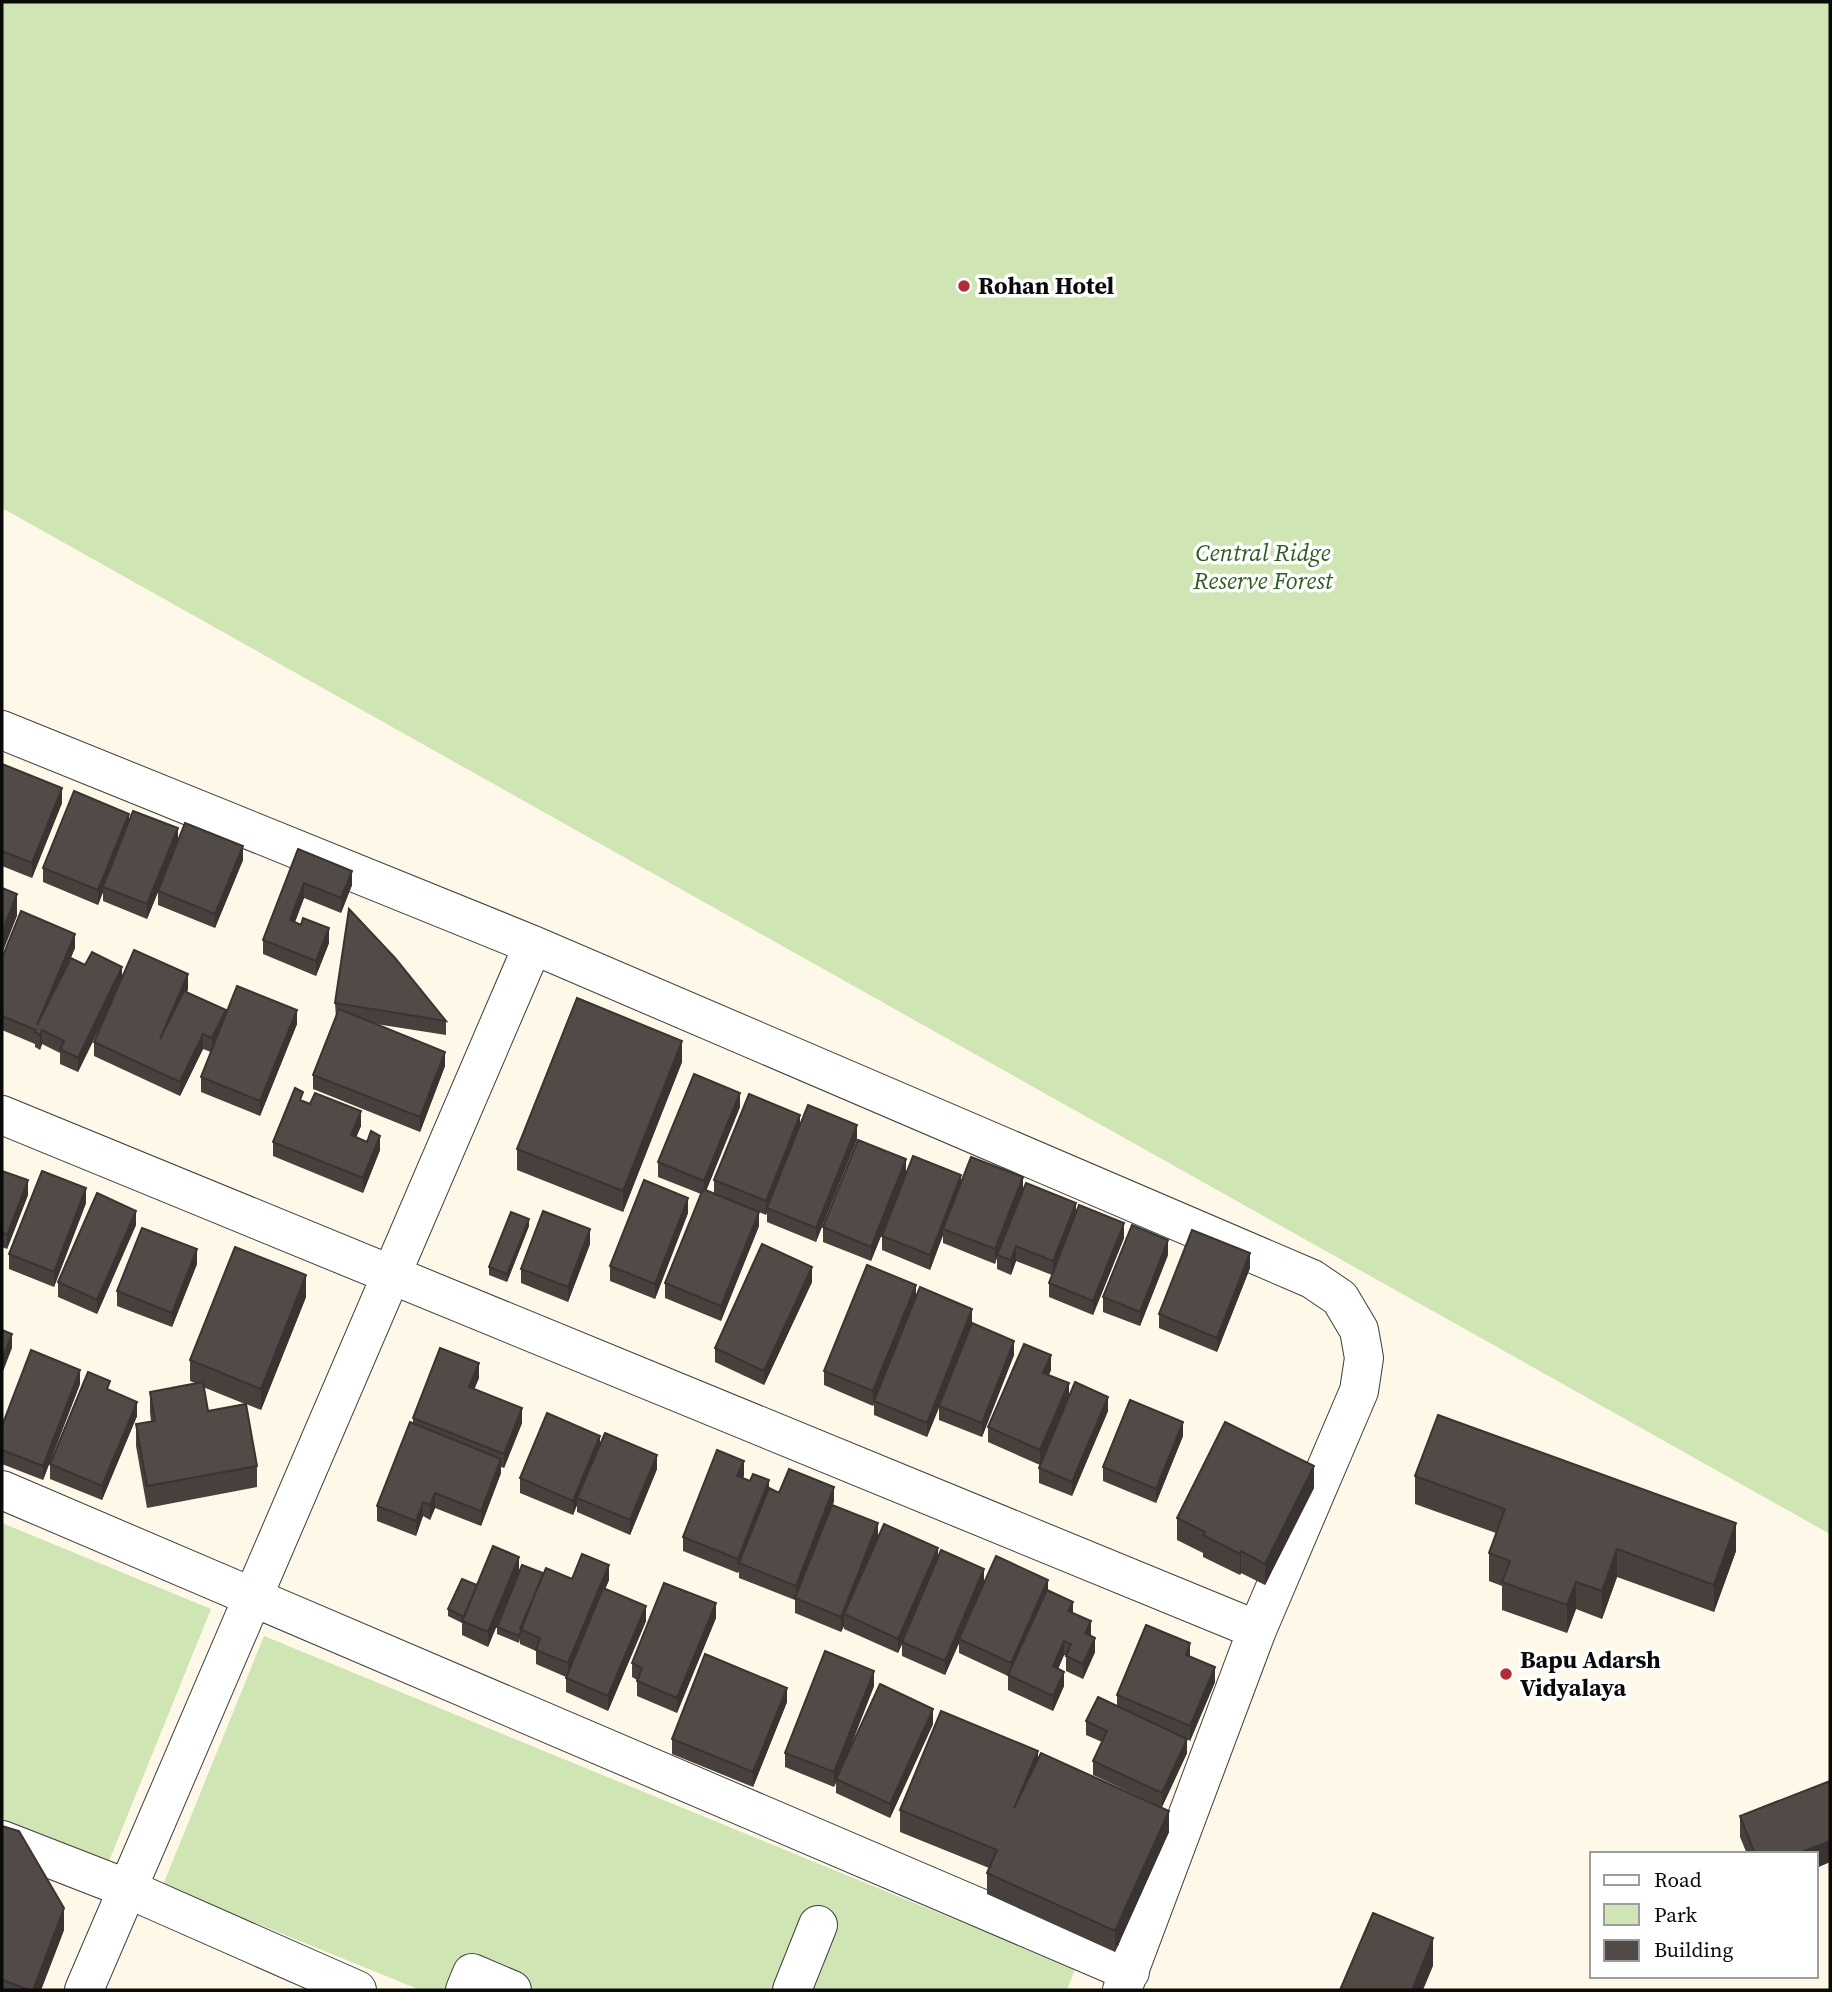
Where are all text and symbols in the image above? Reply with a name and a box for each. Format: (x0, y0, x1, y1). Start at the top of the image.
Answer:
place label: Rohan Hotel (978, 269, 1115, 302)
marker: Rohan Hotel (956, 278, 972, 294)
park label: Central Ridge Reserve Forest (1192, 536, 1334, 597)
place label: Bapu Adarsh Vidyalaya (1520, 1643, 1661, 1704)
marker: Bapu Adarsh Vidyalaya (1498, 1666, 1514, 1682)
legend (1590, 1852, 1818, 1978)
text: Road (1654, 1865, 1702, 1894)
text: Park (1654, 1900, 1698, 1929)
text: Building (1654, 1935, 1733, 1964)

